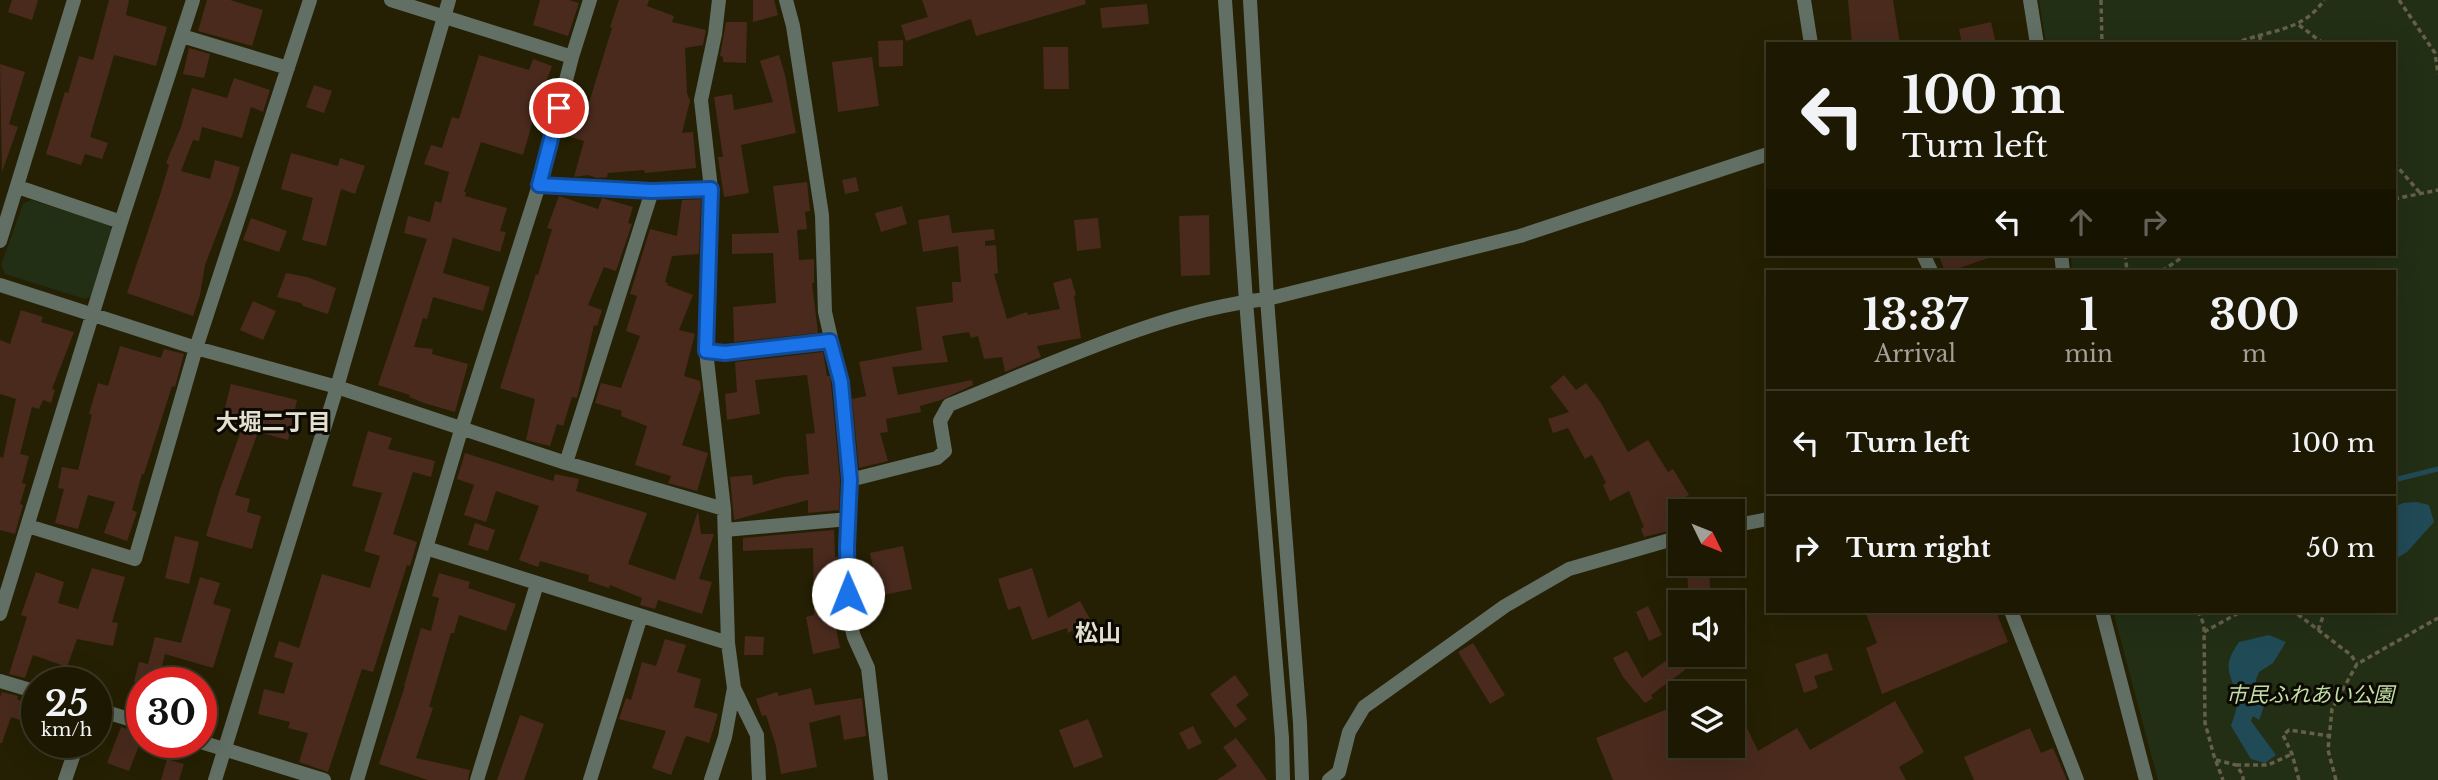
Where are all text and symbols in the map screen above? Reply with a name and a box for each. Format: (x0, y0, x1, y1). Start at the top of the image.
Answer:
text: 100 m (1902, 65, 2065, 126)
icon: left (1787, 70, 1878, 161)
pin (529, 78, 589, 138)
icon: arrive (540, 89, 578, 127)
text: Turn left (1902, 126, 2048, 166)
icon: left (1989, 203, 2027, 241)
icon: ahead (2062, 203, 2100, 241)
icon: right (2135, 203, 2173, 241)
text: 13:37 (1863, 289, 1968, 341)
text: 1 (2079, 289, 2098, 341)
text: 300 (2209, 289, 2299, 341)
text: Arrival (1874, 340, 1956, 368)
text: min (2064, 340, 2113, 368)
text: m (2242, 340, 2267, 368)
district label: 大堀二丁目 (216, 408, 331, 436)
icon: left (1787, 424, 1825, 462)
text: Turn left (1846, 427, 1970, 459)
text: 100 m (2291, 427, 2375, 459)
north arrow (1668, 499, 1745, 576)
map controls (1668, 499, 1745, 758)
icon: right (1787, 529, 1825, 567)
text: Turn right (1846, 532, 1991, 564)
text: 50 m (2306, 532, 2375, 564)
position arrow (811, 557, 885, 631)
button: sound (1668, 590, 1745, 667)
district label: 松山 (1075, 619, 1121, 647)
speed limit sign: 30 (126, 667, 217, 758)
button: layers (1668, 681, 1745, 758)
text: 25 (45, 682, 88, 725)
park label: 市民ふれあい公園 (2226, 682, 2397, 708)
text: km/h (41, 719, 92, 741)

